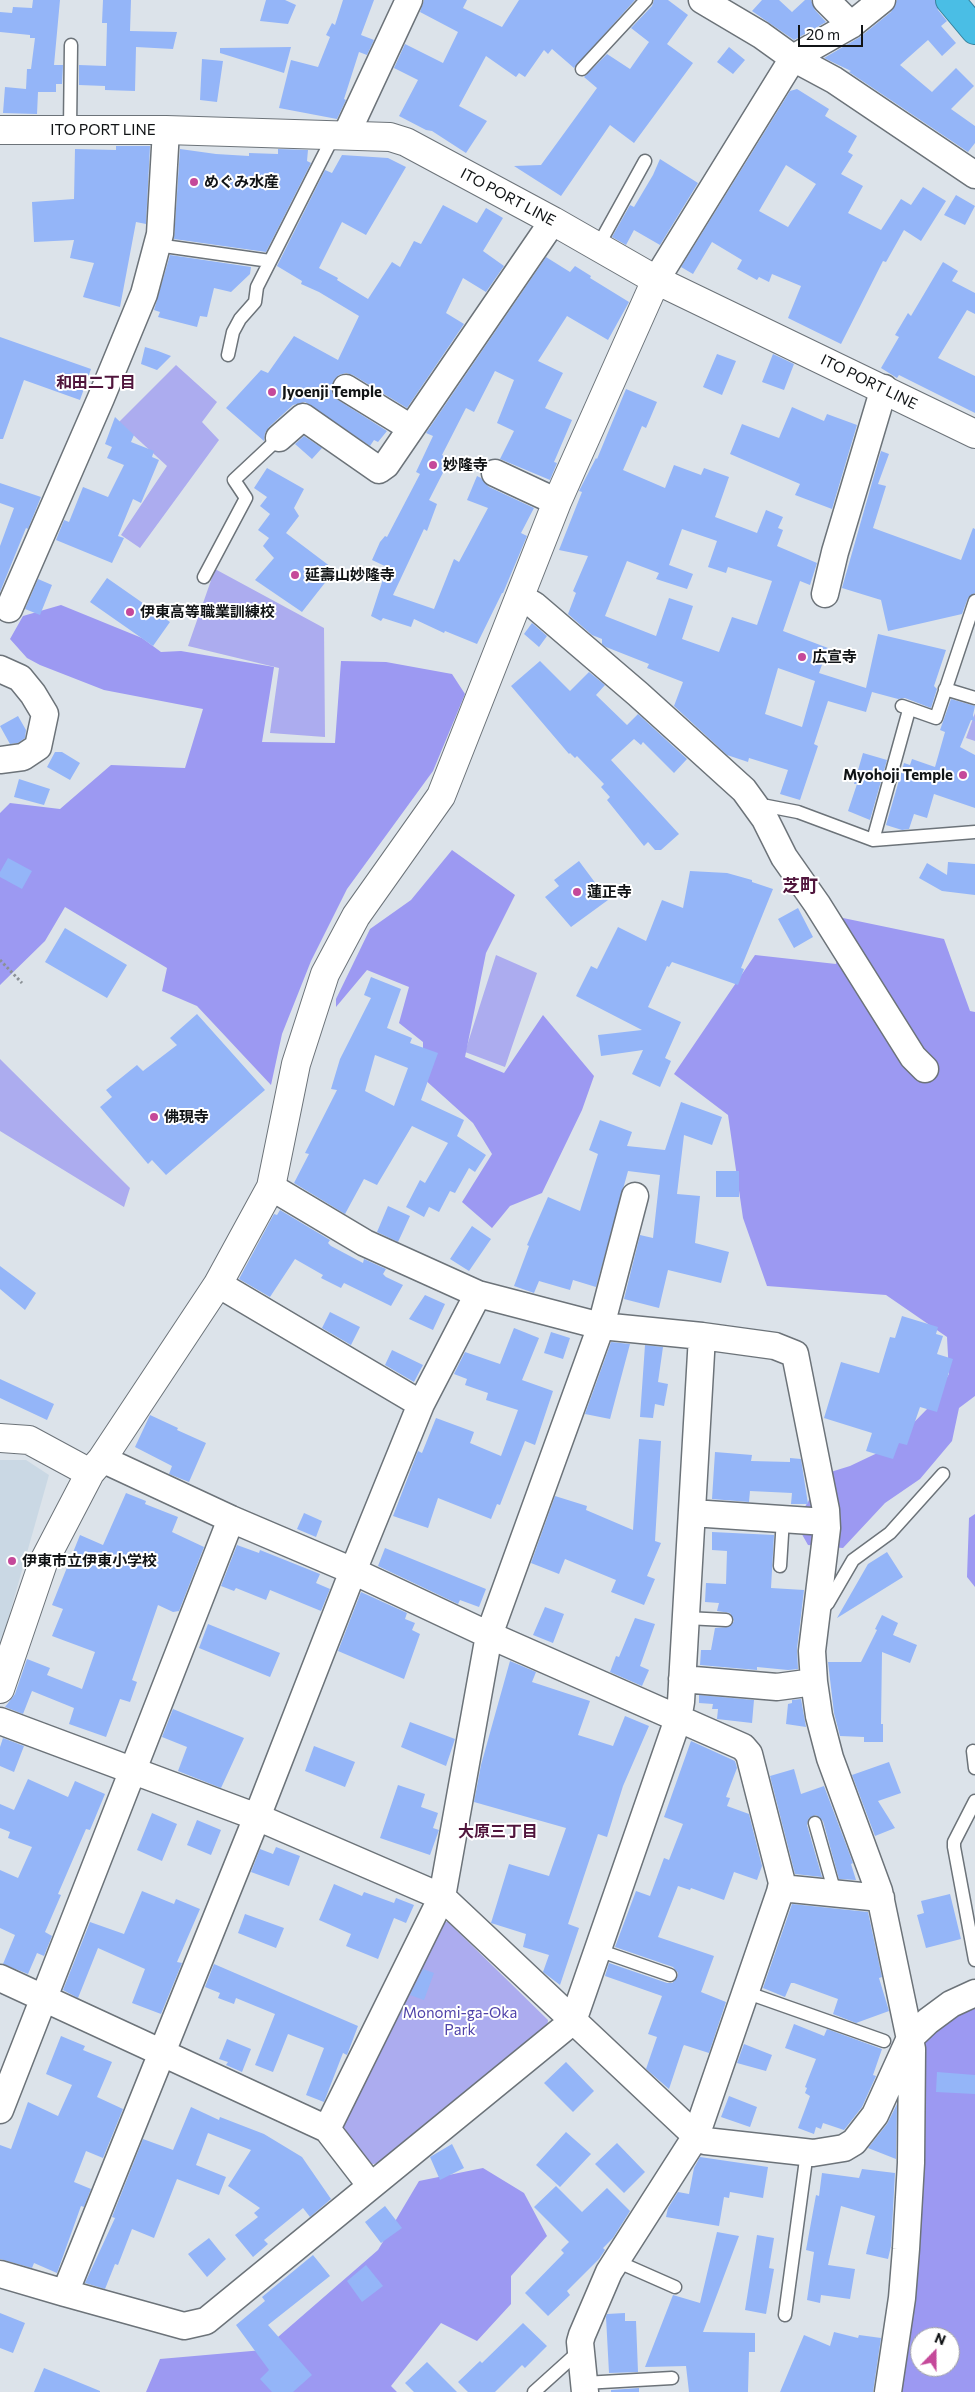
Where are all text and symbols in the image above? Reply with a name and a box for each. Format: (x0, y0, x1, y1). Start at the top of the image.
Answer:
scale bar (800, 15, 865, 47)
text: 20 m (806, 25, 840, 43)
street label: ITO PORT LINE (50, 121, 156, 139)
street label: ITO PORT LINE (457, 164, 559, 230)
place label: めぐみ水産 (204, 173, 279, 191)
marker: めぐみ水産 (188, 176, 200, 188)
street label: ITO PORT LINE (818, 351, 920, 413)
district label: 和田二丁目 (56, 373, 136, 393)
place label: Jyoenji Temple (282, 383, 382, 401)
marker: Jyoenji Temple (266, 386, 278, 398)
place label: 妙隆寺 (443, 456, 488, 474)
marker: 妙隆寺 (427, 459, 439, 471)
place label: 延壽山妙隆寺 (305, 566, 395, 584)
marker: 延壽山妙隆寺 (289, 569, 301, 581)
place label: 伊東高等職業訓練校 (140, 603, 275, 621)
marker: 伊東高等職業訓練校 (124, 606, 136, 618)
place label: 広宣寺 (812, 648, 857, 666)
marker: 広宣寺 (796, 651, 808, 663)
place label: Myohoji Temple (843, 766, 953, 784)
marker: Myohoji Temple (957, 769, 969, 781)
district label: 芝町 (782, 875, 818, 897)
place label: 蓮正寺 (587, 883, 632, 901)
marker: 蓮正寺 (571, 886, 583, 898)
place label: 佛現寺 (164, 1108, 209, 1126)
marker: 佛現寺 (148, 1111, 160, 1123)
place label: 伊東市立伊東小学校 (22, 1552, 157, 1570)
marker: 伊東市立伊東小学校 (6, 1555, 18, 1567)
district label: 大原三丁目 (458, 1822, 538, 1842)
park label: Monomi-ga-Oka Park (403, 2004, 517, 2039)
north arrow (910, 2327, 960, 2377)
text: N (932, 2329, 948, 2348)

